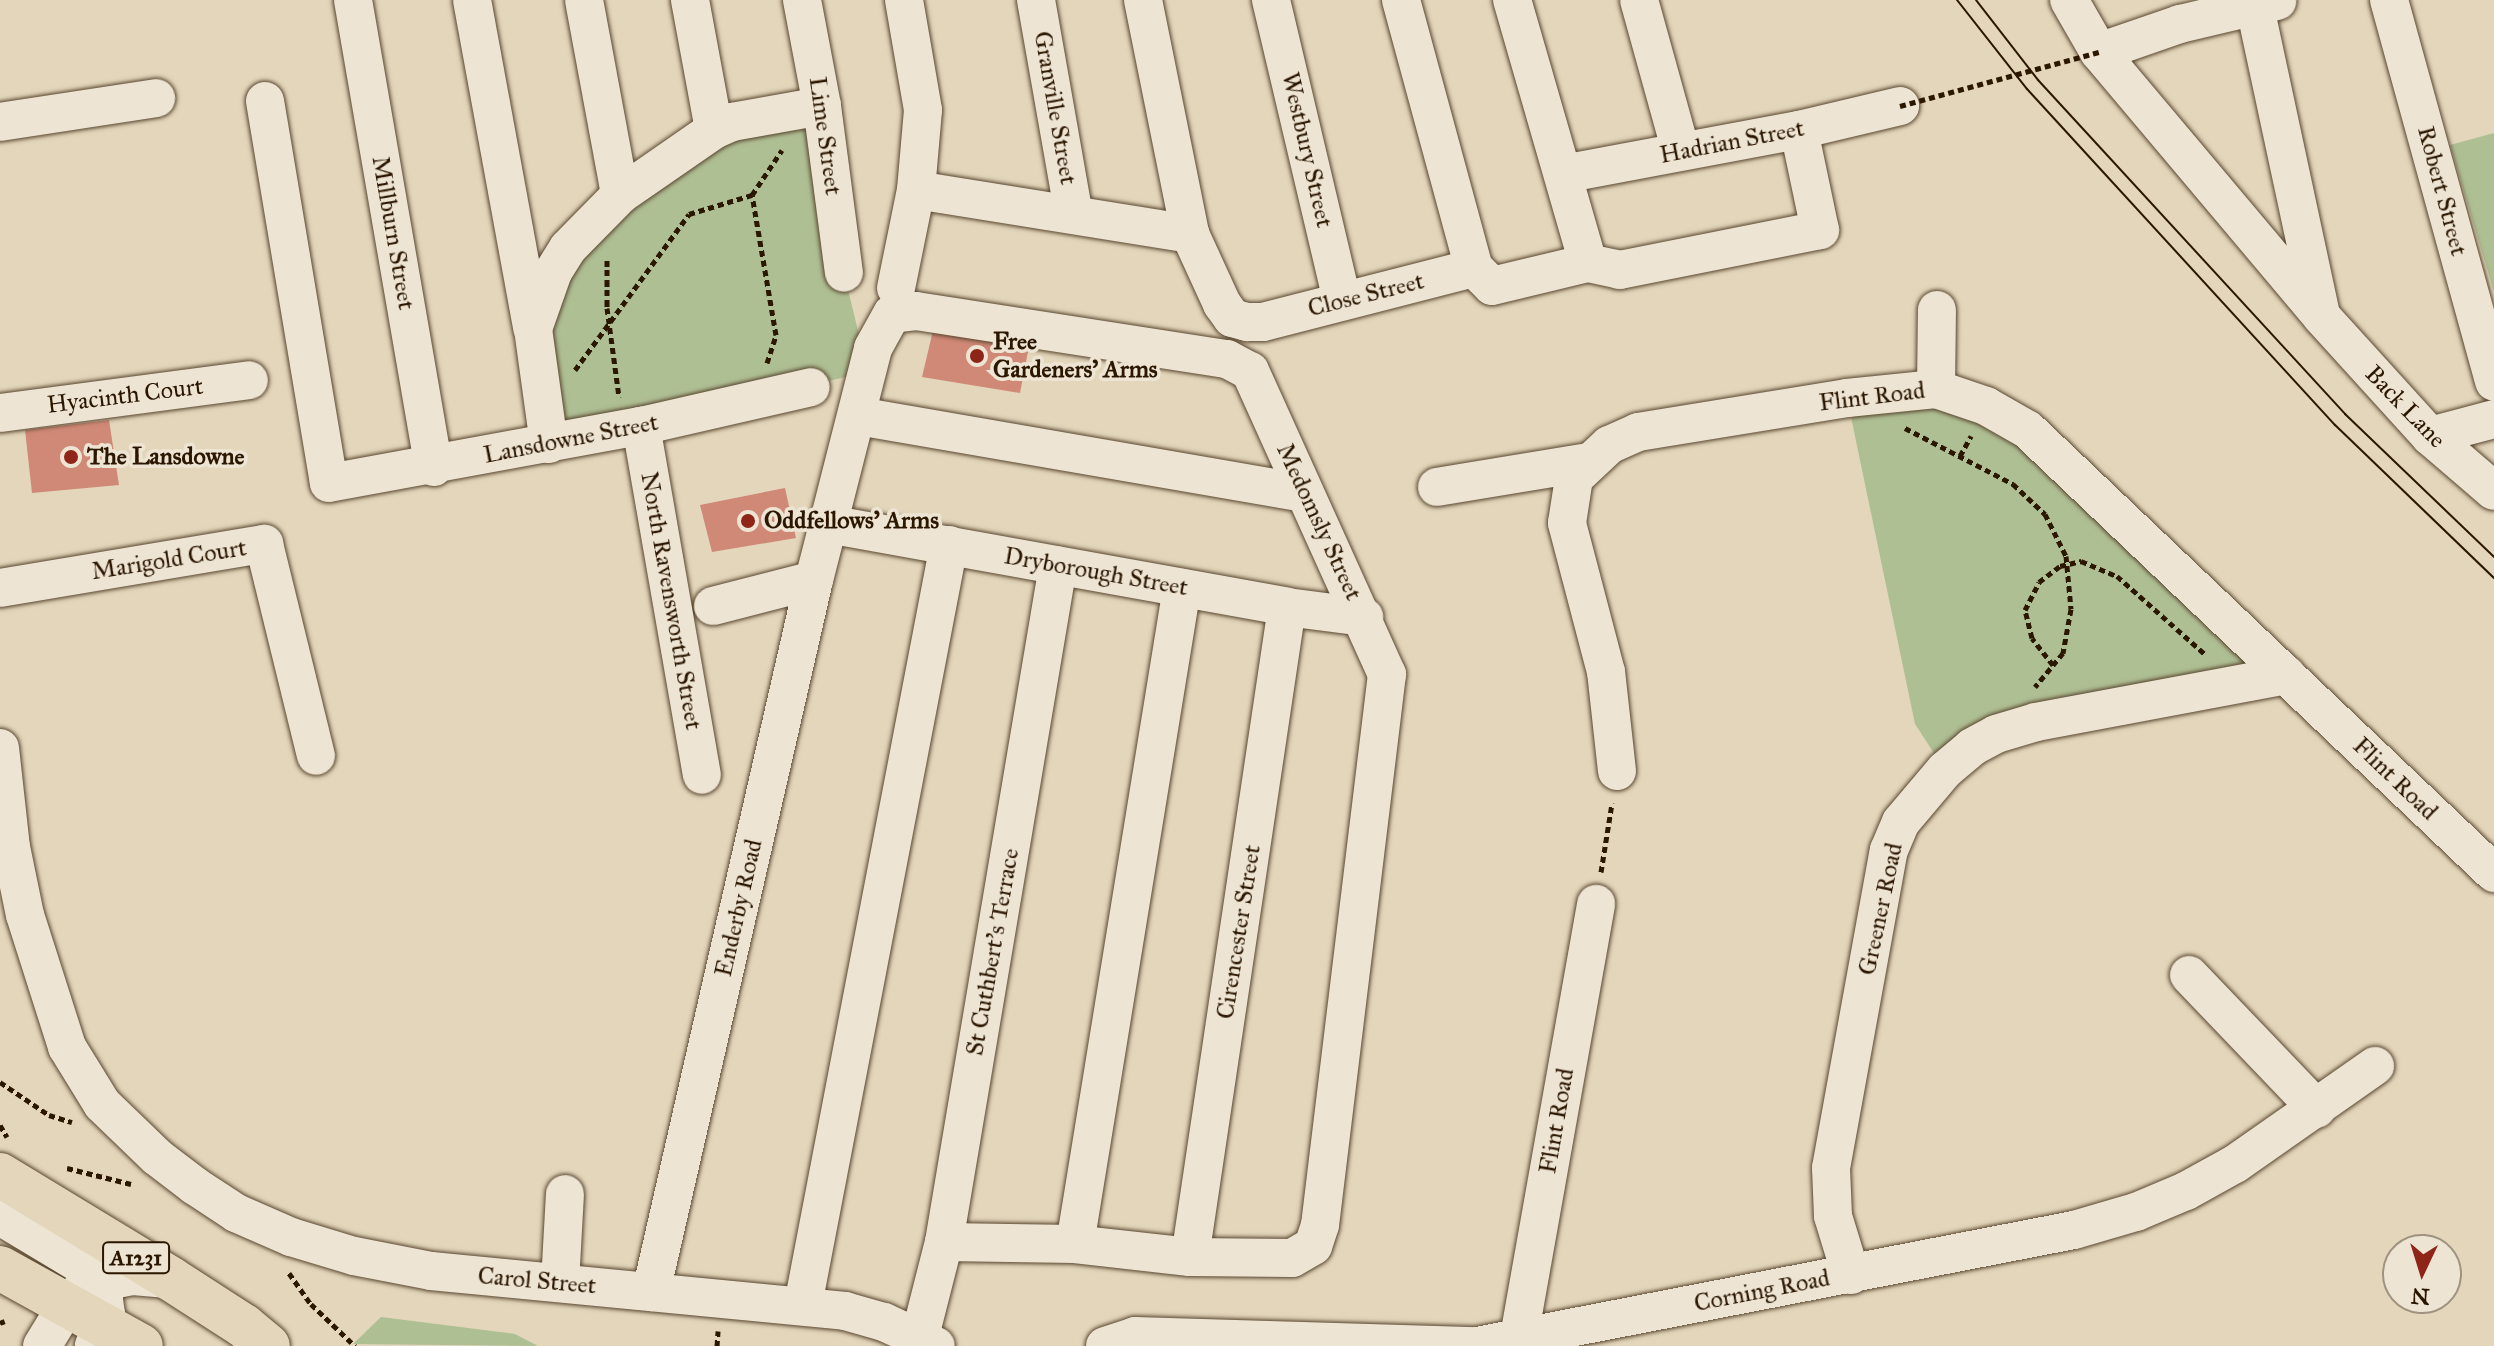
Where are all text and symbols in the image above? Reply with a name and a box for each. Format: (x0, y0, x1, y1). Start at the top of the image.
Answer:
street label: Granville Street (1027, 29, 1083, 187)
street label: Westbury Street (1275, 70, 1339, 230)
street label: Lime Street (802, 75, 848, 197)
street label: Hadrian Street (1657, 114, 1807, 170)
street label: Robert Street (2411, 123, 2473, 259)
street label: Millburn Street (365, 154, 421, 312)
street label: Close Street (1305, 267, 1427, 323)
place label: Free Gardeners' Arms (993, 328, 1158, 384)
marker: Free Gardeners' Arms (968, 347, 986, 365)
street label: Back Lane (2359, 360, 2451, 454)
street label: Hyacinth Court (45, 372, 205, 420)
street label: Flint Road (1817, 376, 1927, 418)
street label: Lansdowne Street (481, 408, 661, 470)
street label: Medomsly Street (1270, 439, 1368, 605)
place label: The Lansdowne (87, 443, 244, 471)
marker: The Lansdowne (62, 448, 80, 466)
street label: North Ravensworth Street (634, 470, 708, 732)
place label: Oddfellows' Arms (764, 507, 939, 535)
marker: Oddfellows' Arms (739, 512, 757, 530)
street label: Marigold Court (90, 534, 248, 586)
street label: Dryborough Street (1002, 542, 1190, 602)
street label: Flint Road (2347, 732, 2443, 826)
street label: Enderby Road (709, 837, 769, 979)
street label: Greener Road (1853, 840, 1909, 978)
street label: Cirencester Street (1211, 843, 1267, 1021)
street label: St Cuthbert's Terrace (961, 846, 1025, 1058)
street label: Flint Road (1534, 1066, 1580, 1176)
north arrow (2382, 1234, 2462, 1314)
road number: A1231 (102, 1240, 170, 1276)
street label: Carol Street (477, 1261, 597, 1301)
street label: Corning Road (1692, 1264, 1832, 1318)
text: N (2410, 1282, 2431, 1311)

